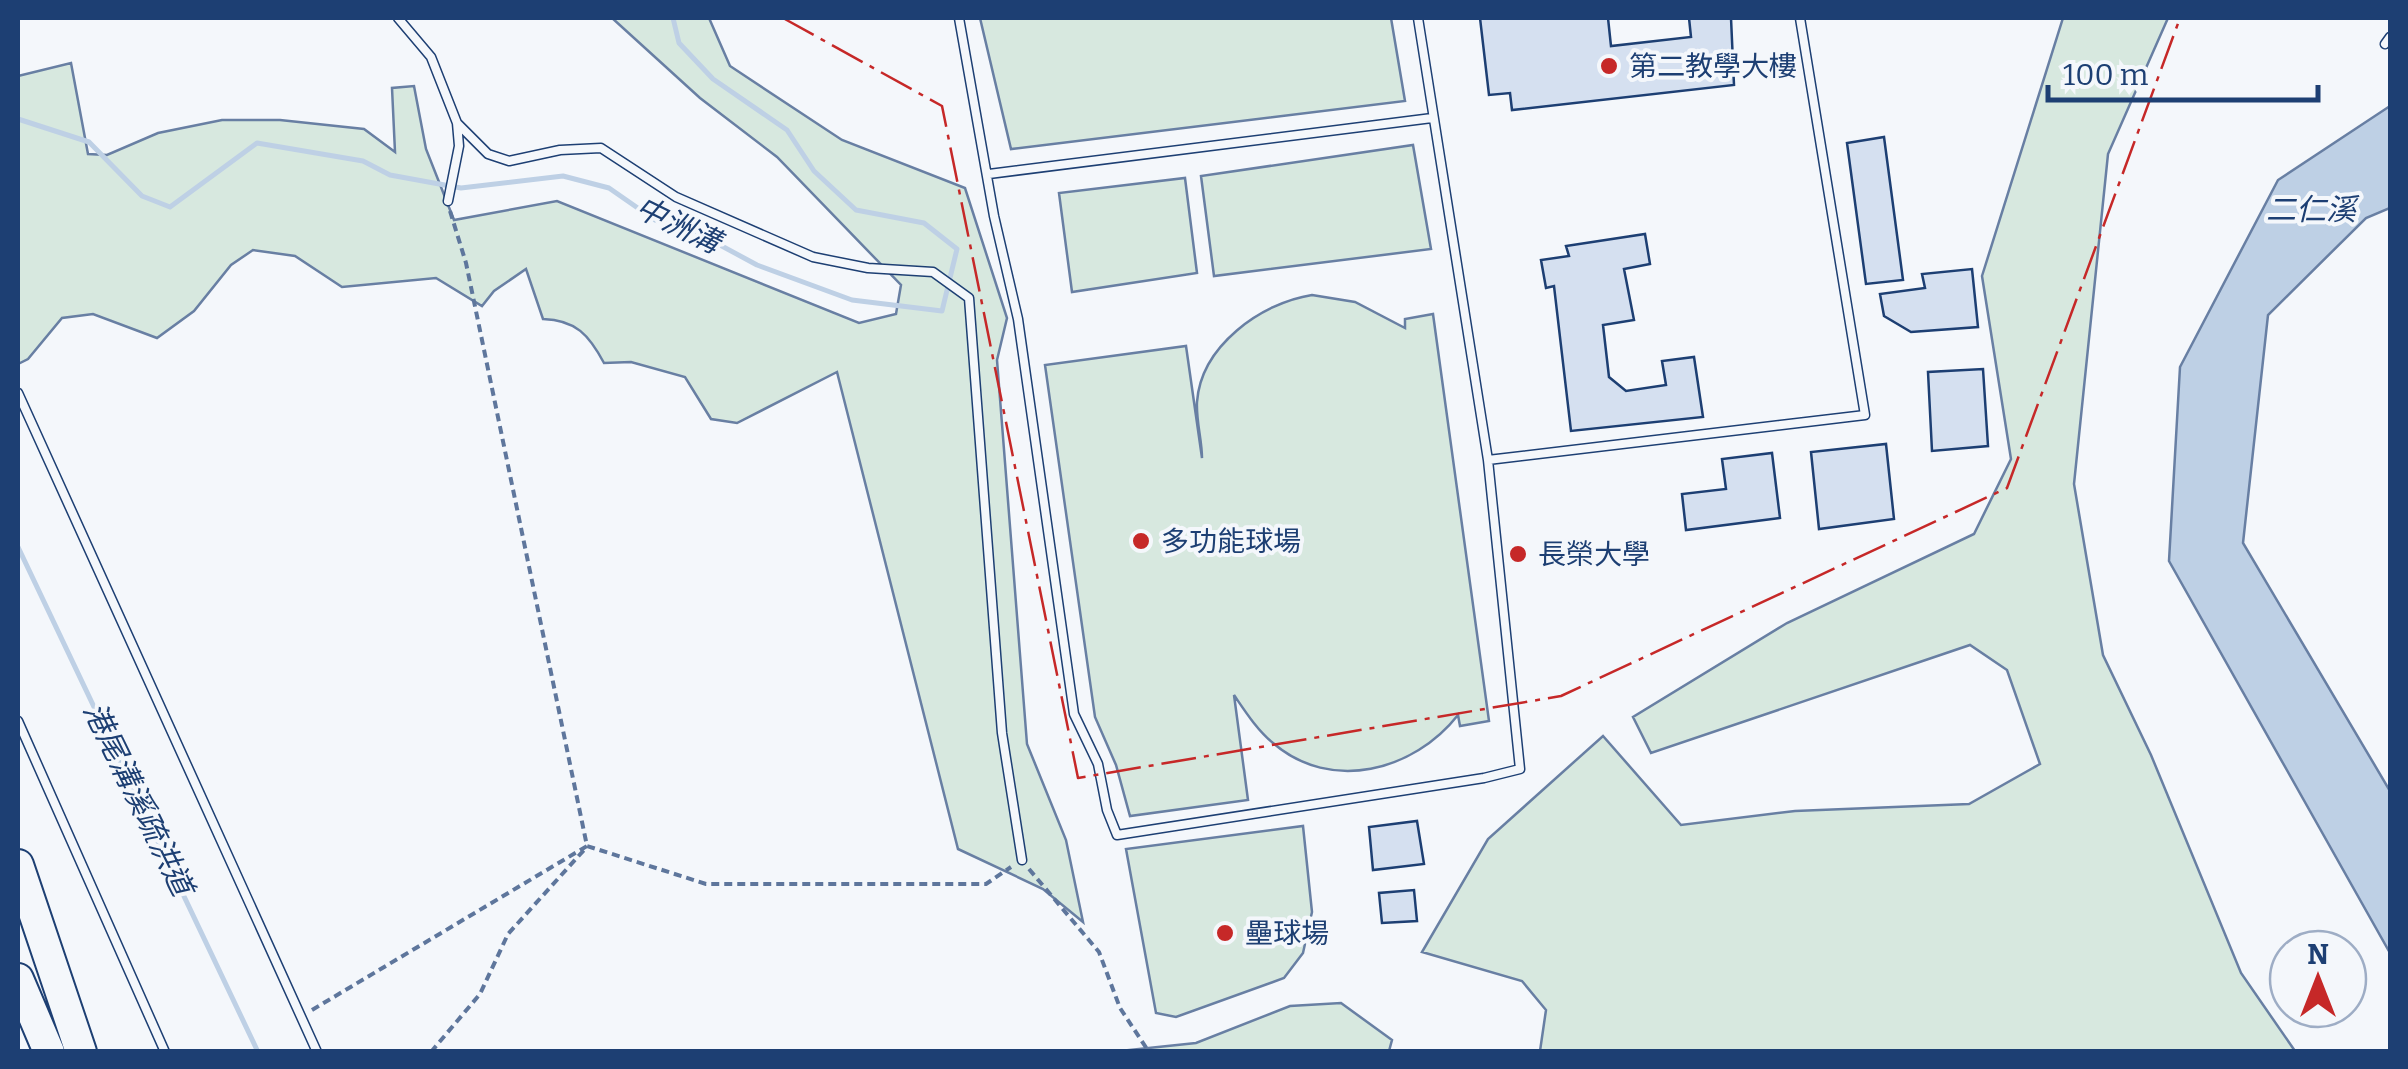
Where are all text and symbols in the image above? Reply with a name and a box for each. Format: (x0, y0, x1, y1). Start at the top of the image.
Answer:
scale bar (2048, 40, 2318, 102)
place label: 第二教學大樓 (1629, 50, 1797, 83)
marker: 第二教學大樓 (1598, 55, 1620, 77)
text: 100 m (2063, 57, 2149, 93)
water label: 中洲溝 (630, 189, 730, 263)
water label: 二仁溪 (2266, 192, 2360, 228)
place label: 多功能球場 (1161, 525, 1301, 558)
marker: 多功能球場 (1130, 530, 1152, 552)
place label: 長榮大學 (1538, 538, 1650, 571)
marker: 長榮大學 (1507, 543, 1529, 565)
water label: 港尾溝溪疏洪道 (76, 697, 202, 905)
place label: 壘球場 (1245, 917, 1329, 950)
marker: 壘球場 (1214, 922, 1236, 944)
north arrow (2268, 929, 2368, 1029)
text: N (2307, 938, 2329, 971)

